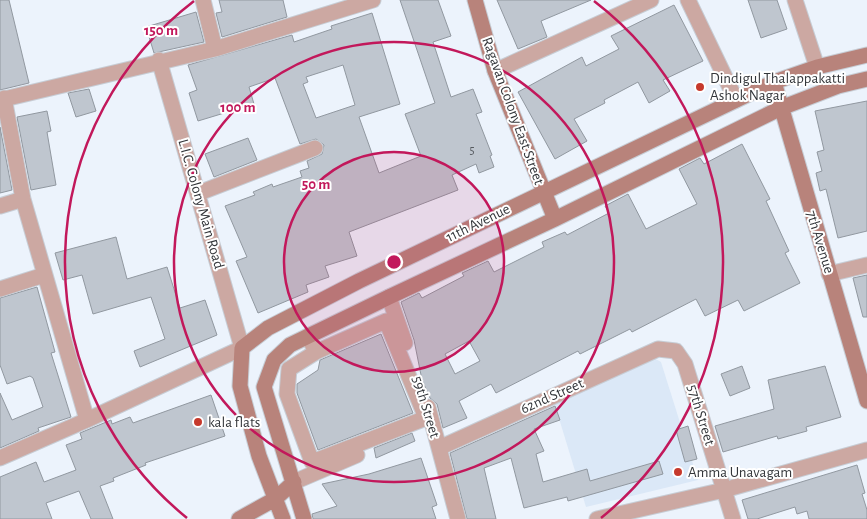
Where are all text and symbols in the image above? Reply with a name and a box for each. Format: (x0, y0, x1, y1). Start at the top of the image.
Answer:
text: 150 m (144, 23, 178, 38)
street label: Ragavan Colony East Street (479, 35, 547, 187)
place label: Dindigul Thalappakatti Ashok Nagar (710, 71, 845, 103)
marker: Dindigul Thalappakatti Ashok Nagar (694, 81, 706, 93)
text: 100 m (220, 100, 256, 115)
street label: L.I.C. Colony Main Road (175, 137, 227, 271)
house number: 5 (469, 144, 475, 156)
text: 50 m (302, 177, 330, 192)
street label: 11th Avenue (444, 201, 512, 245)
street label: 7th Avenue (803, 209, 837, 275)
centre of rings (385, 253, 403, 271)
street label: 59th Street (410, 374, 443, 440)
street label: 62nd Street (518, 375, 586, 417)
street label: 57th Street (685, 383, 717, 447)
place label: kala flats (208, 415, 260, 430)
marker: kala flats (192, 416, 204, 428)
place label: Amma Unavagam (688, 465, 792, 480)
marker: Amma Unavagam (672, 466, 684, 478)

